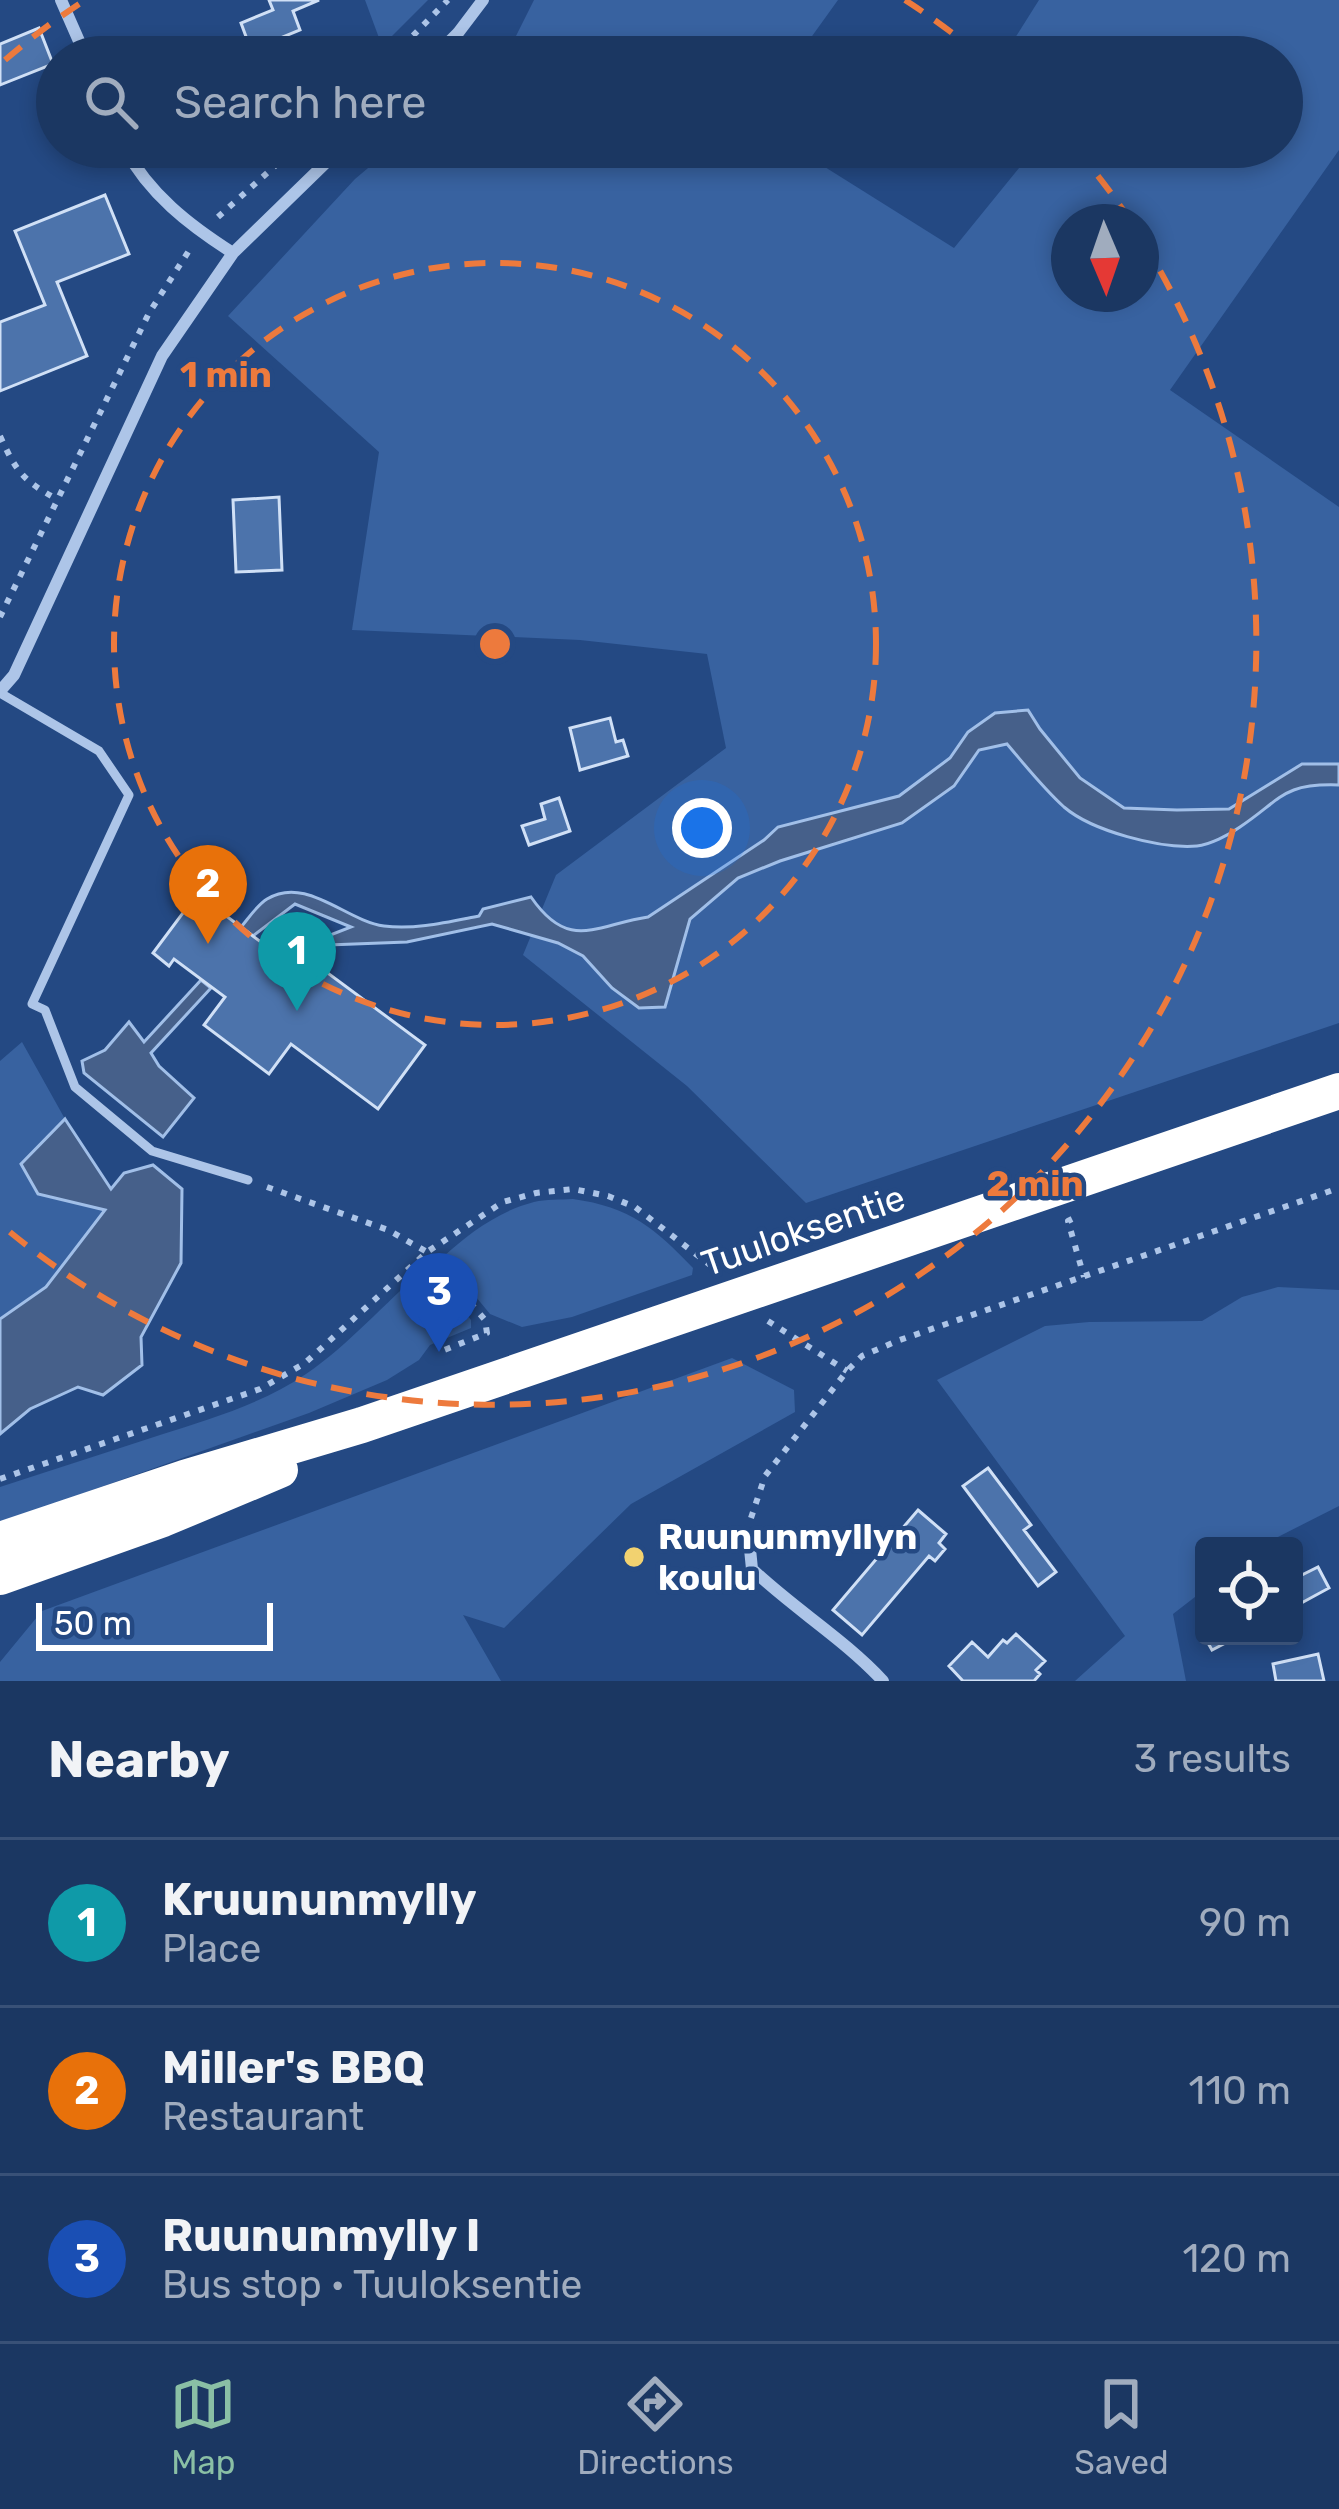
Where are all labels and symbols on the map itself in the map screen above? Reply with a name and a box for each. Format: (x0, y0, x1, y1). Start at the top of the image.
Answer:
north arrow (1051, 204, 1159, 312)
text: 1 min (180, 353, 272, 396)
centre of rings (474, 623, 516, 665)
your location (672, 798, 732, 858)
pin: 2 (169, 845, 247, 944)
pin: 1 (258, 912, 336, 1011)
text: 2 min (986, 1162, 1084, 1205)
street label: Tuuloksentie (696, 1176, 910, 1285)
pin: 3 (400, 1253, 478, 1352)
place label: Ruununmyllyn koulu (658, 1515, 917, 1599)
marker: Ruununmyllyn koulu (621, 1544, 647, 1570)
scale bar (36, 1597, 273, 1650)

